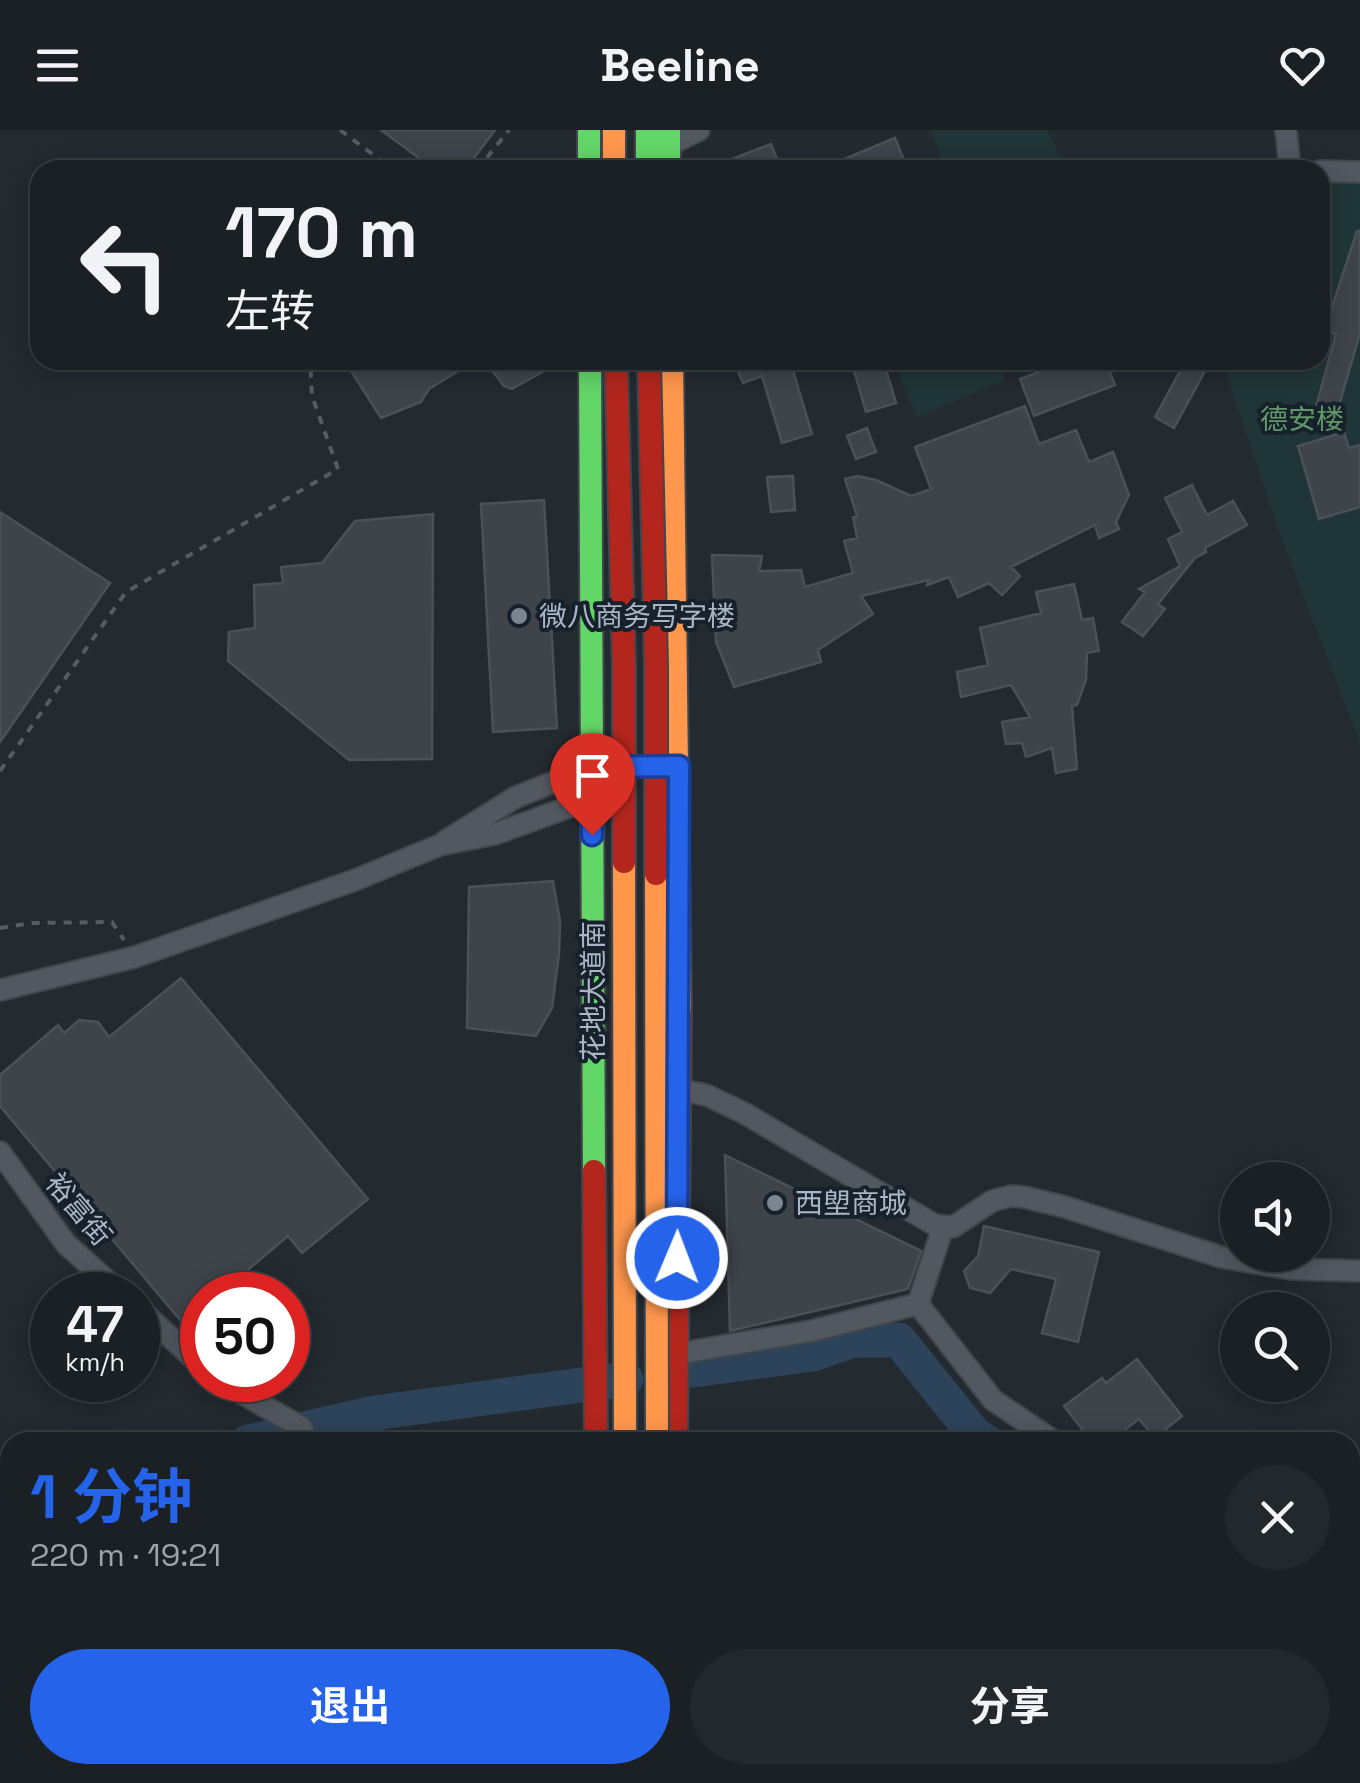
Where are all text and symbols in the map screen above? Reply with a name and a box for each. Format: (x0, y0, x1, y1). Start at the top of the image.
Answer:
text: Beeline (600, 37, 760, 94)
icon: menu (30, 38, 85, 93)
icon: heart (1275, 38, 1330, 93)
text: 170 m (225, 188, 418, 277)
icon: left (60, 200, 190, 330)
text: 左转 (225, 283, 315, 340)
park label: 德安楼 (1260, 401, 1344, 437)
place label: 微八商务写字楼 (539, 598, 735, 634)
marker: 微八商务写字楼 (508, 605, 530, 627)
pin (550, 733, 635, 836)
icon: arrive (565, 748, 620, 803)
street label: 花地大道南 (575, 921, 611, 1061)
map controls (1220, 1162, 1330, 1402)
button: sound (1220, 1162, 1330, 1272)
street label: 裕富街 (38, 1165, 120, 1253)
place label: 西塱商城 (795, 1185, 907, 1221)
marker: 西塱商城 (764, 1192, 786, 1214)
position arrow (625, 1206, 729, 1310)
speed limit sign: 50 (180, 1272, 310, 1402)
button: search (1220, 1292, 1330, 1402)
text: 47 (66, 1293, 124, 1357)
text: km/h (65, 1346, 125, 1378)
text: 1 分钟 (30, 1459, 192, 1536)
button: close (1225, 1465, 1330, 1570)
text: 220 m · 19:21 (30, 1535, 221, 1575)
button: 退出 (30, 1649, 670, 1764)
button: 分享 (690, 1649, 1330, 1764)

